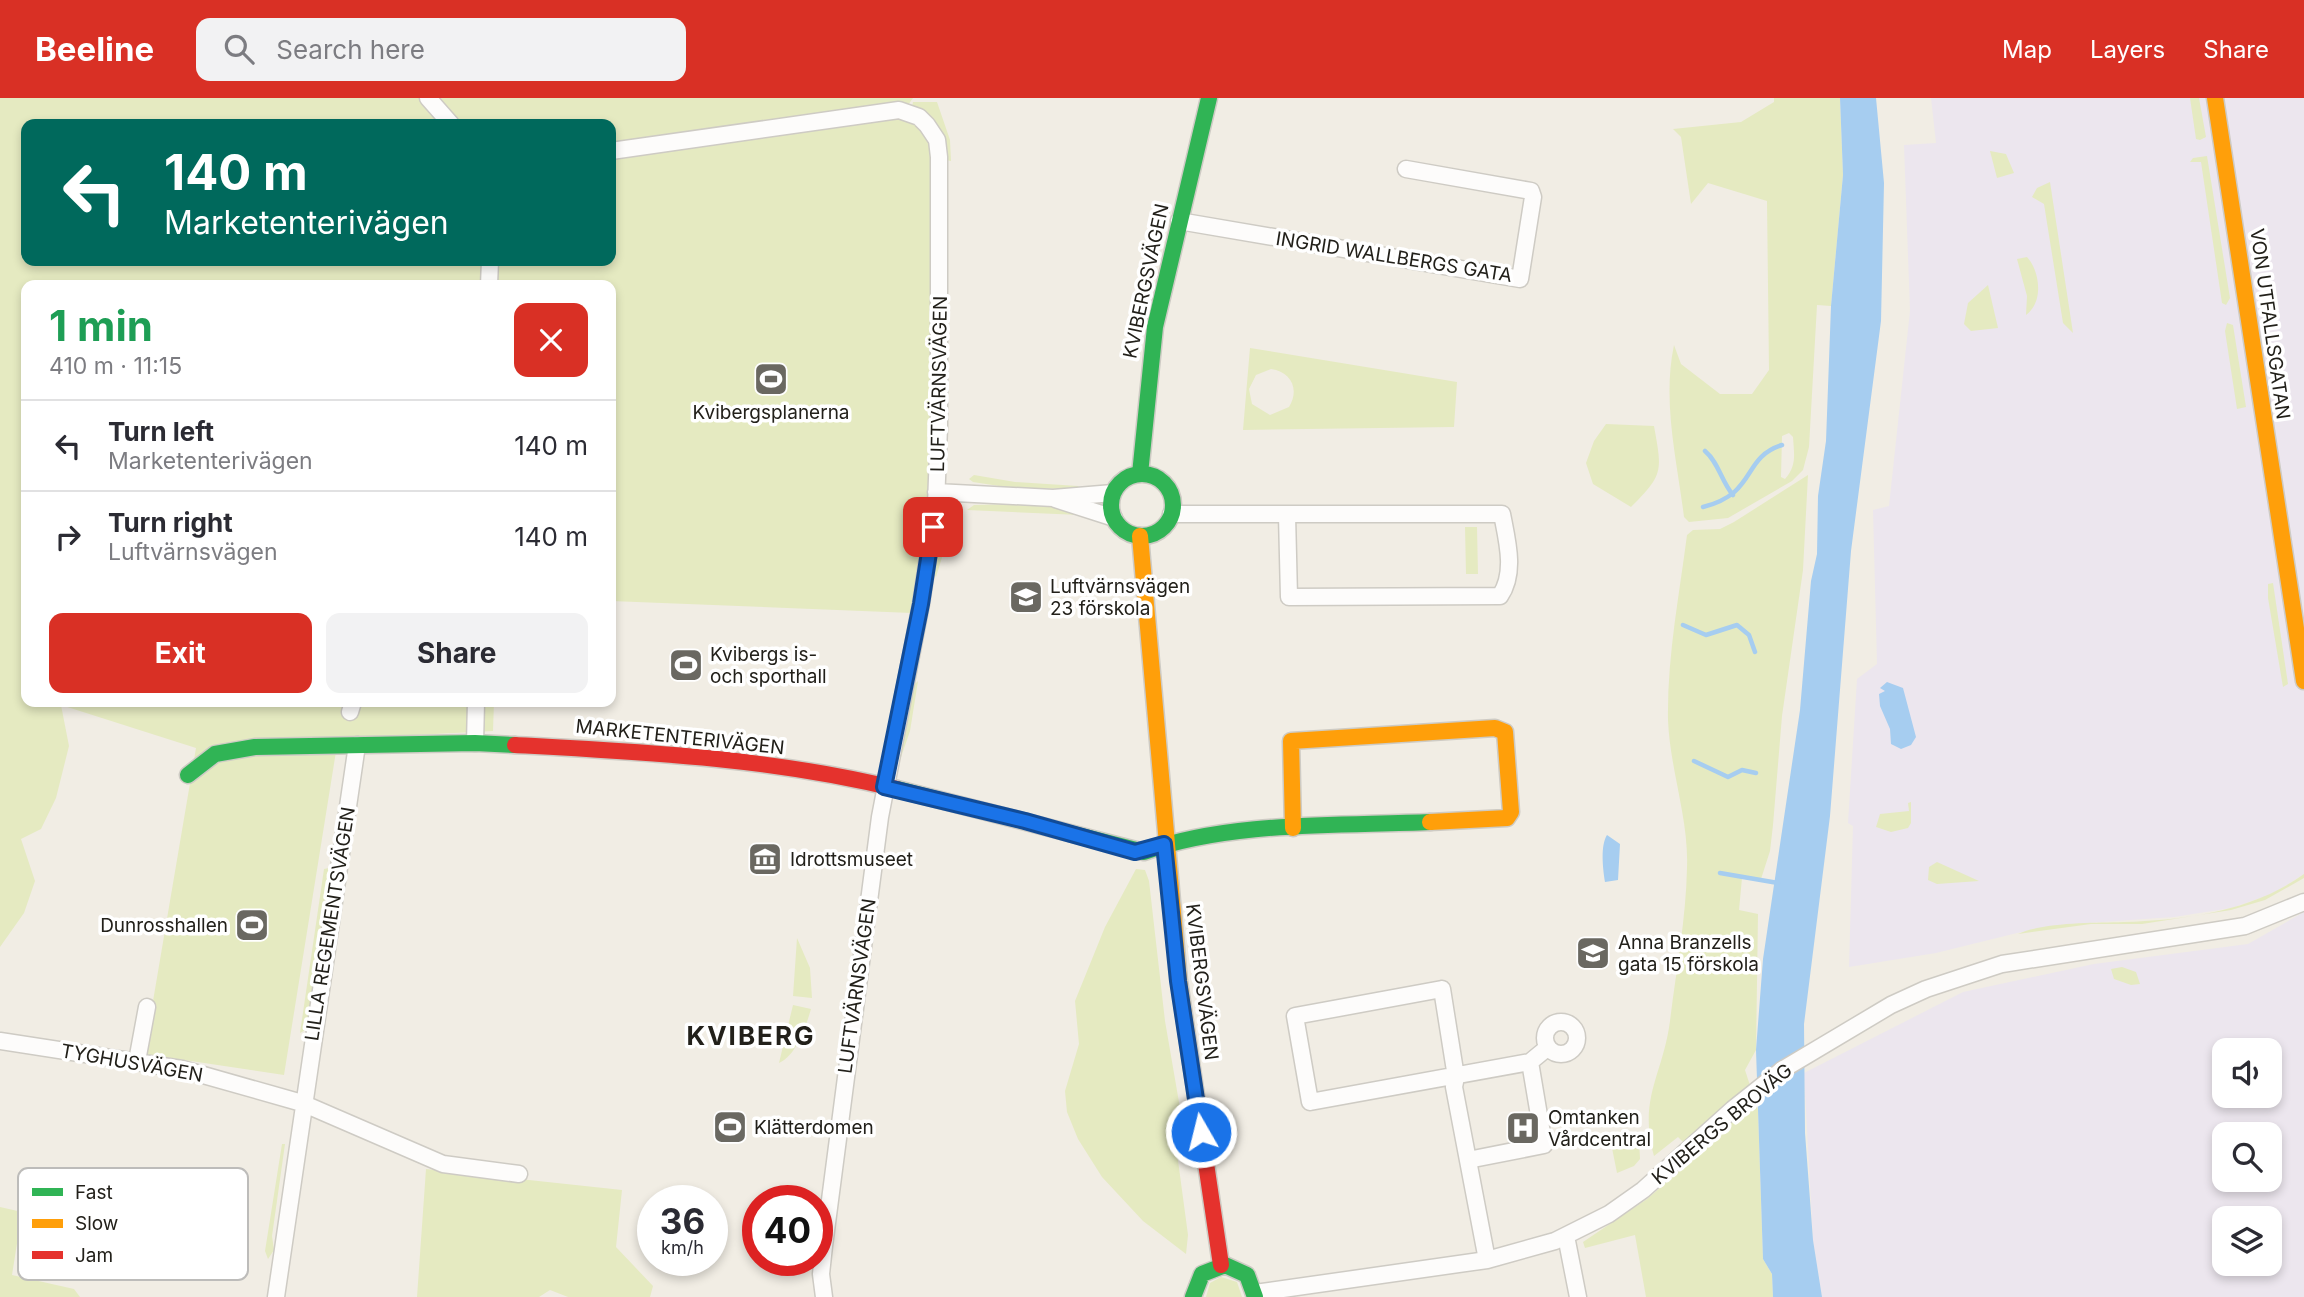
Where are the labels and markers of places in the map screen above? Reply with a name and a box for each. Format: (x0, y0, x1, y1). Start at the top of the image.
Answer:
sports icon: Kvibergsplanerna (752, 360, 790, 398)
place label: Kvibergsplanerna (692, 401, 850, 424)
pin (903, 497, 963, 557)
place label: Luftvärnsvägen 23 förskola (1050, 575, 1190, 620)
school or university icon: Luftvärnsvägen 23 förskola (1007, 578, 1045, 616)
place label: Kvibergs is- och sporthall (710, 643, 827, 688)
sports icon: Kvibergs is- och sporthall (667, 646, 705, 684)
museum icon: Idrottsmuseet (746, 840, 784, 878)
place label: Idrottsmuseet (790, 848, 913, 871)
sports icon: Dunrosshallen (233, 906, 271, 944)
place label: Dunrosshallen (100, 914, 228, 937)
place label: Anna Branzells gata 15 förskola (1618, 931, 1759, 976)
school or university icon: Anna Branzells gata 15 förskola (1574, 934, 1612, 972)
place label: Omtanken Vårdcentral (1548, 1106, 1651, 1151)
sports icon: Klätterdomen (711, 1108, 749, 1146)
hospital icon: Omtanken Vårdcentral (1504, 1109, 1542, 1147)
place label: Klätterdomen (754, 1116, 874, 1139)

